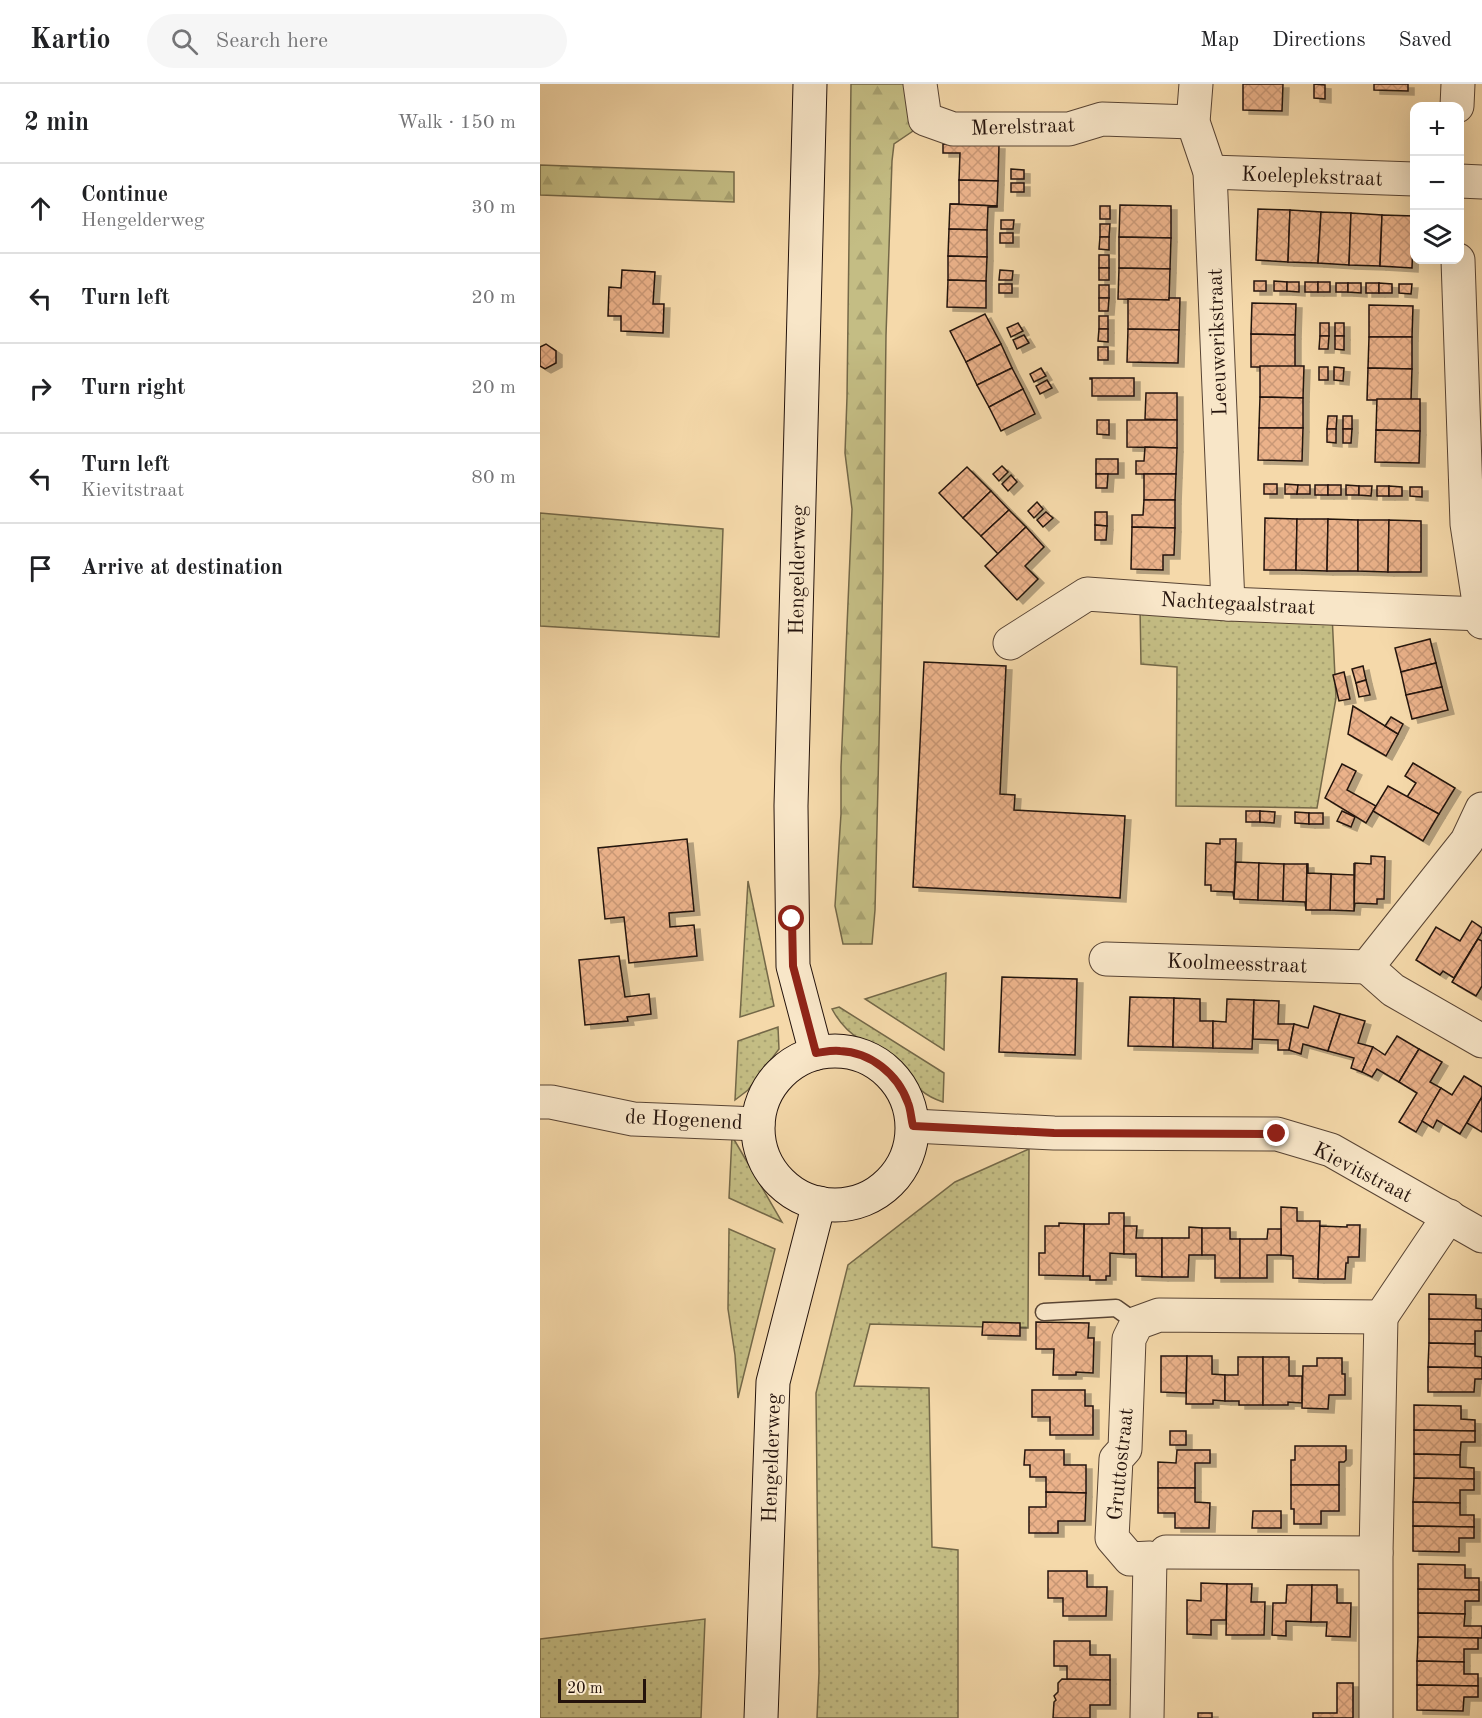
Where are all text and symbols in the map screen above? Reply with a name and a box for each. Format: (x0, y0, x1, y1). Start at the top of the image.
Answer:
search box (147, 14, 567, 68)
icon: search (168, 25, 201, 58)
text: Kartio (30, 27, 111, 55)
text: Search here (216, 30, 328, 52)
text: Map (1200, 30, 1239, 51)
text: Directions (1272, 30, 1366, 51)
text: Saved (1399, 30, 1452, 51)
map controls (1410, 102, 1464, 264)
button: + (1410, 102, 1464, 156)
text: 2 min (24, 110, 89, 136)
text: Walk · 150 m (397, 113, 516, 133)
street label: Merelstraat (971, 115, 1076, 140)
button: − (1410, 156, 1464, 210)
street label: Koeleplekstraat (1241, 165, 1383, 190)
text: Continue (81, 184, 168, 206)
icon: ahead (24, 192, 57, 225)
text: 30 m (471, 198, 516, 218)
button: layers (1410, 210, 1464, 264)
text: Hengelderweg (81, 211, 205, 231)
street label: Leeuwerikstraat (1205, 268, 1232, 416)
icon: left (24, 282, 57, 315)
text: Turn left (81, 287, 170, 309)
text: 20 m (471, 288, 516, 308)
icon: right (24, 372, 57, 405)
text: Turn right (81, 377, 185, 399)
text: 20 m (471, 378, 516, 398)
text: Turn left (81, 454, 170, 476)
icon: left (24, 462, 57, 495)
text: 80 m (471, 468, 516, 488)
text: Kievitstraat (81, 481, 184, 501)
street label: Hengelderweg (787, 504, 810, 635)
icon: arrive (24, 552, 57, 585)
text: Arrive at destination (81, 557, 283, 579)
street label: Nachtegaalstraat (1160, 590, 1316, 619)
route start (778, 905, 804, 931)
street label: Koolmeesstraat (1166, 952, 1308, 977)
street label: de Hogenend (625, 1107, 743, 1134)
route end (1263, 1120, 1289, 1146)
street label: Kievitstraat (1309, 1139, 1415, 1207)
street label: Hengelderweg (760, 1392, 785, 1523)
street label: Gruttostraat (1105, 1407, 1138, 1522)
scale bar (558, 1676, 646, 1704)
text: 20 m (567, 1681, 603, 1697)

